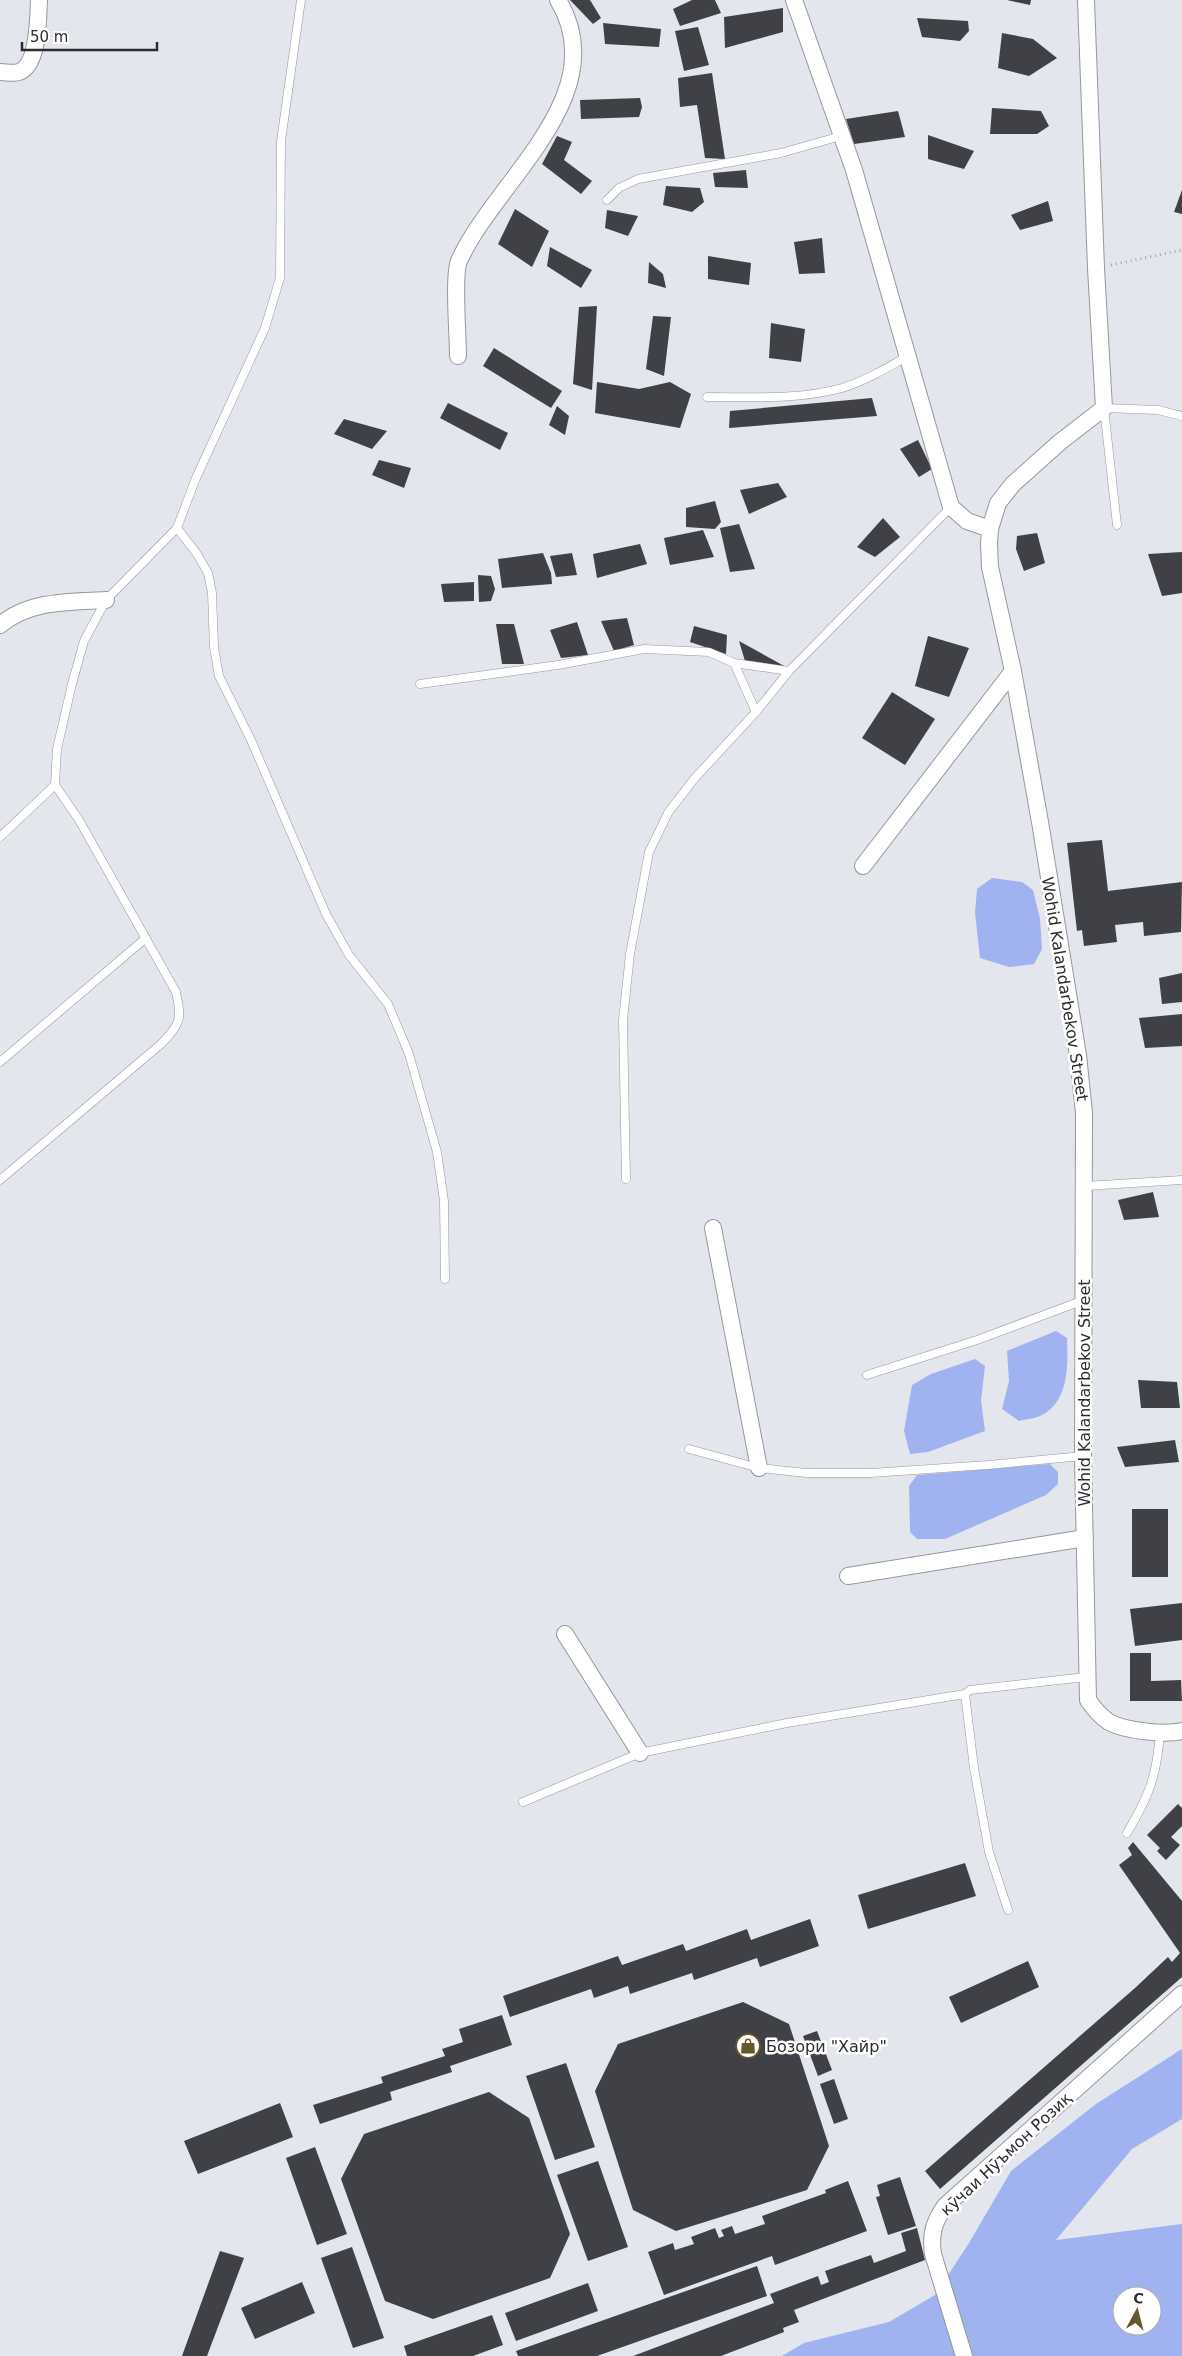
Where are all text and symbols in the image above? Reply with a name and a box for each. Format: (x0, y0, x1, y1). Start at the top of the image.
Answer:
scale bar (22, 20, 158, 52)
text: 50 m (30, 28, 68, 46)
street label: Wohid Kalandarbekov Street (1038, 875, 1092, 1103)
street label: Wohid Kalandarbekov Street (1075, 1279, 1094, 1507)
shop icon: Бозори "Хайр" (735, 2033, 761, 2059)
place label: Бозори "Хайр" (766, 2037, 887, 2056)
street label: кӯчаи Нӯъмон Розиқ (937, 2088, 1076, 2220)
north arrow (1112, 2286, 1162, 2336)
text: С (1133, 2290, 1145, 2307)

